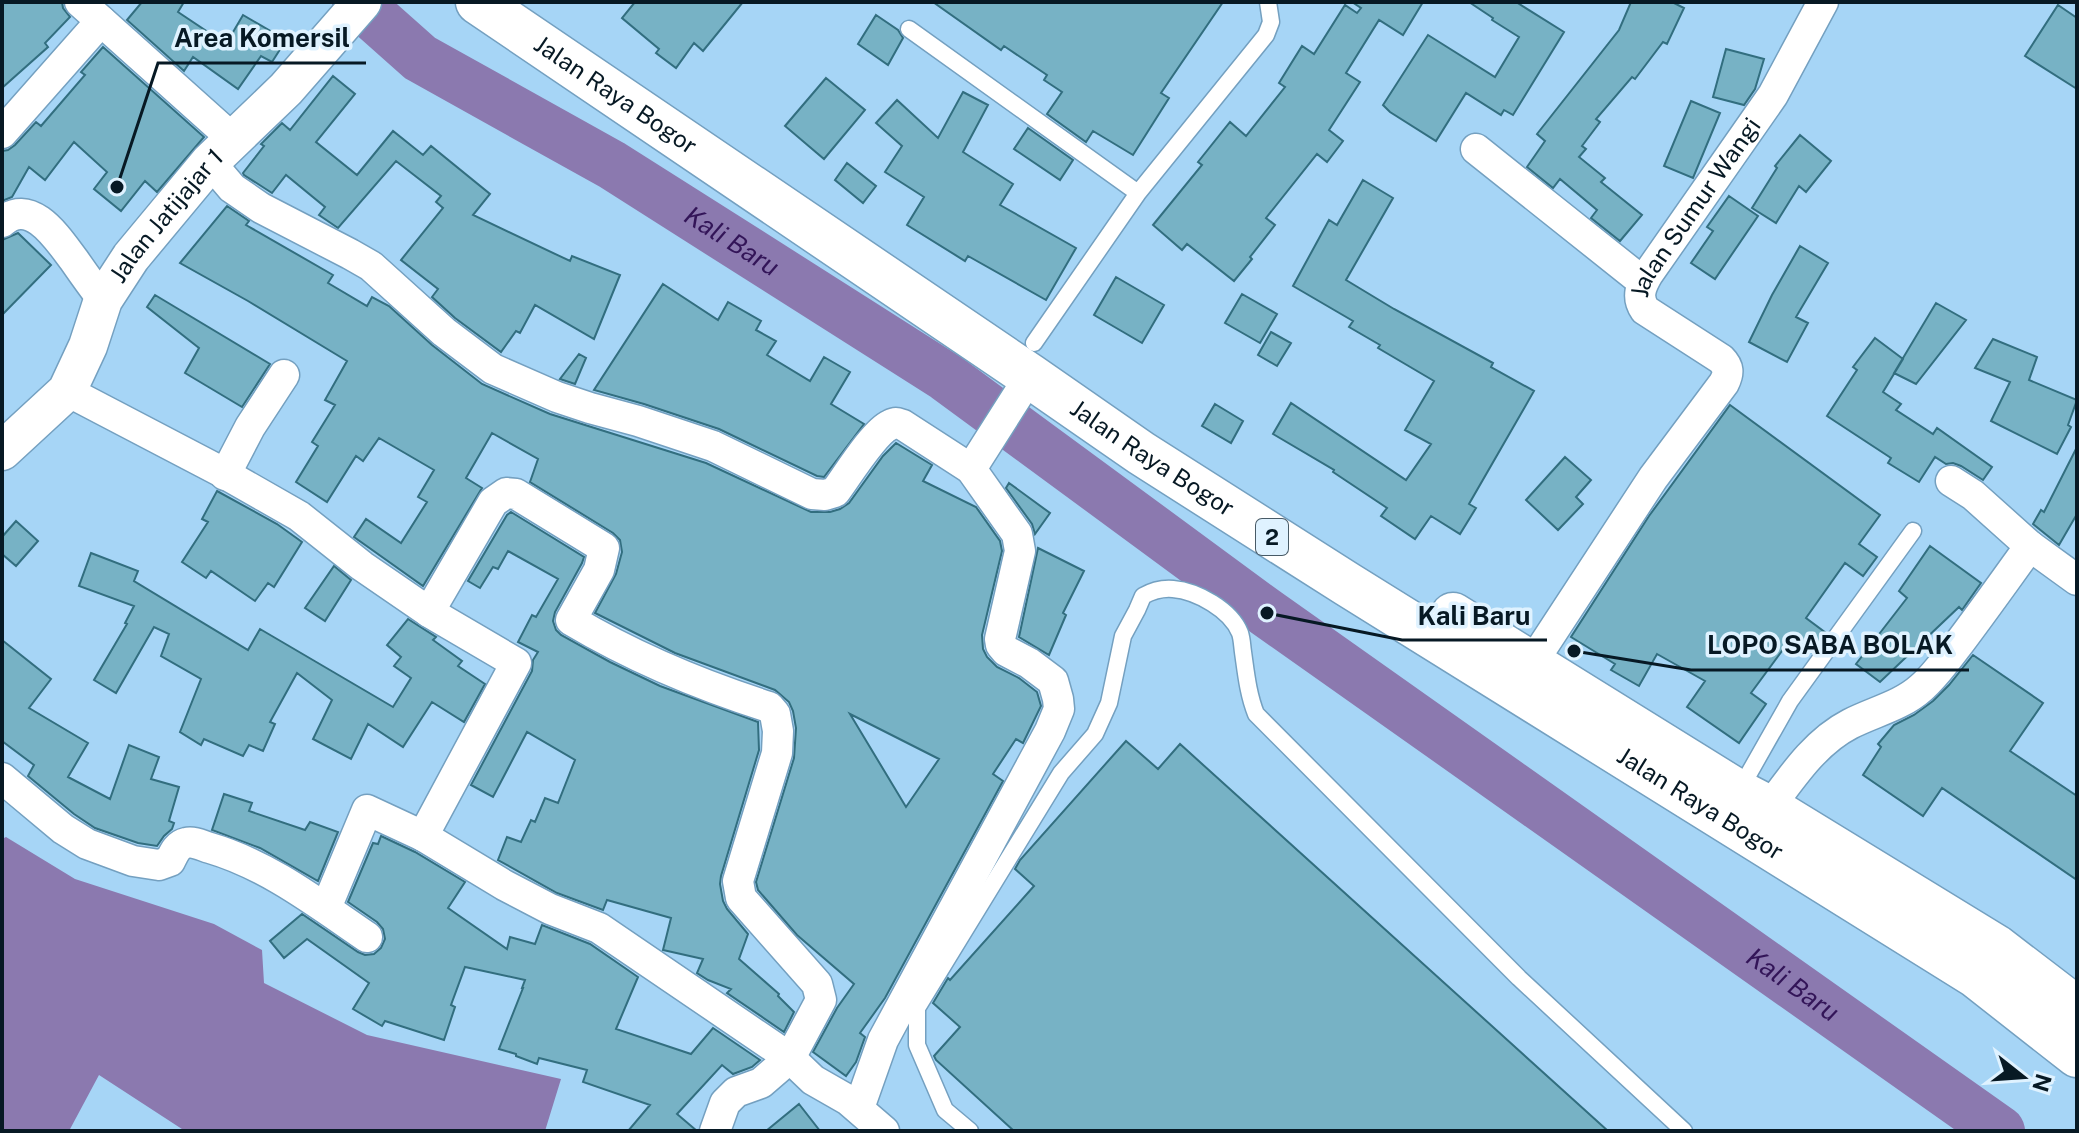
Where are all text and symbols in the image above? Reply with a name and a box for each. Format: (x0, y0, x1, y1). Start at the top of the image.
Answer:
callout: Area Komersil (158, 13, 366, 63)
text: Area Komersil (174, 22, 350, 53)
street label: Jalan Raya Bogor (529, 29, 703, 159)
street label: Jalan Sumur Wangi (1625, 112, 1766, 299)
street label: Jalan Jatijajar 1 (103, 142, 228, 288)
water label: Kali Baru (679, 199, 785, 282)
street label: Jalan Raya Bogor (1065, 393, 1240, 522)
road number: 2 (1256, 519, 1288, 555)
callout: Kali Baru (1402, 590, 1547, 640)
text: Kali Baru (1418, 600, 1531, 631)
callout: LOPO SABA BOLAK (1691, 620, 1969, 670)
text: LOPO SABA BOLAK (1707, 629, 1953, 660)
street label: Jalan Raya Bogor (1612, 741, 1789, 865)
water label: Kali Baru (1741, 941, 1845, 1027)
north arrow (1983, 1037, 2063, 1117)
text: N (2027, 1071, 2057, 1095)

